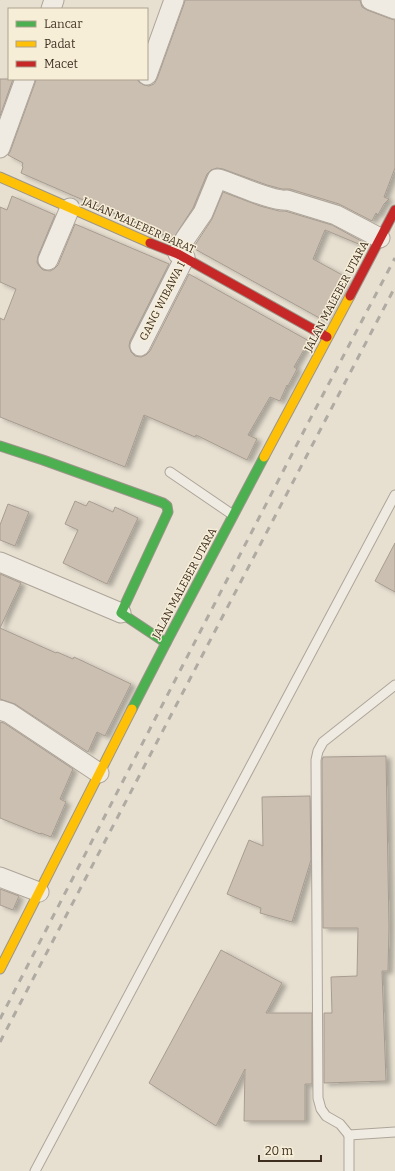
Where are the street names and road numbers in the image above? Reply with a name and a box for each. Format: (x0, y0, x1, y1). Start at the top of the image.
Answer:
street label: JALAN MALEBER BARAT (79, 194, 198, 256)
street label: JALAN MALEBER UTARA (301, 238, 371, 355)
street label: GANG WIBAWA I (137, 259, 188, 343)
street label: JALAN MALEBER UTARA (149, 525, 219, 642)

